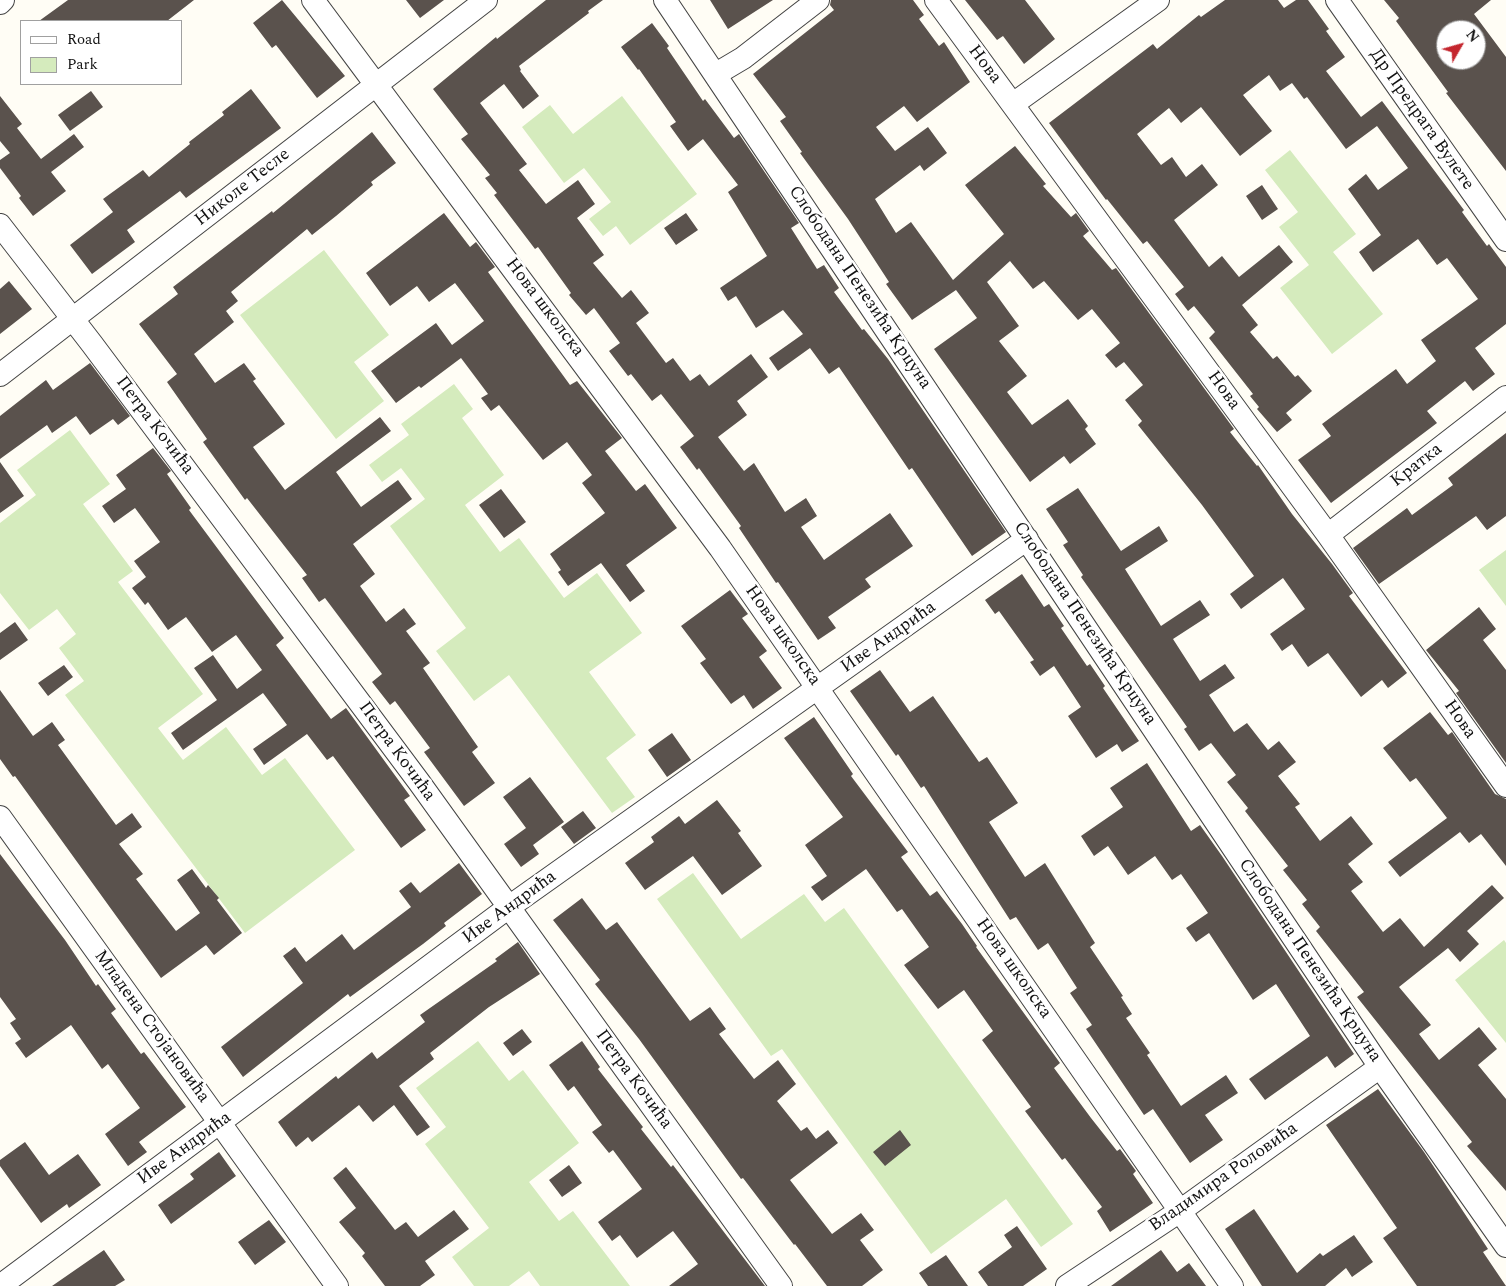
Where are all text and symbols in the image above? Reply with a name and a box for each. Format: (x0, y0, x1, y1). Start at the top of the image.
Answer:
legend (20, 20, 182, 85)
north arrow (1436, 20, 1486, 70)
text: N (1461, 25, 1484, 47)
text: Road (67, 28, 101, 51)
street label: Нова (963, 41, 1005, 89)
street label: Др Предрага Вулете (1364, 45, 1478, 195)
text: Park (67, 53, 98, 76)
street label: Николе Тесле (191, 144, 295, 232)
street label: Слободана Пенезића Крцуна (783, 182, 935, 394)
street label: Нова школска (500, 254, 588, 362)
street label: Нова (1202, 367, 1244, 415)
street label: Петра Кочића (110, 373, 198, 479)
street label: Кратка (1387, 439, 1447, 493)
street label: Слободана Пенезића Крцуна (1008, 518, 1160, 730)
street label: Нова школска (739, 582, 825, 690)
street label: Иве Андрића (837, 597, 941, 679)
street label: Нова (1438, 696, 1480, 744)
street label: Петра Кочића (353, 698, 439, 806)
street label: Слободана Пенезића Крцуна (1233, 855, 1385, 1067)
street label: Иве Андрића (459, 867, 561, 949)
street label: Нова школска (970, 915, 1056, 1023)
street label: Младена Стојановића (88, 946, 214, 1108)
street label: Петра Кочића (590, 1026, 676, 1134)
street label: Иве Андрића (134, 1108, 236, 1190)
street label: Владимира Роловића (1146, 1119, 1302, 1237)

